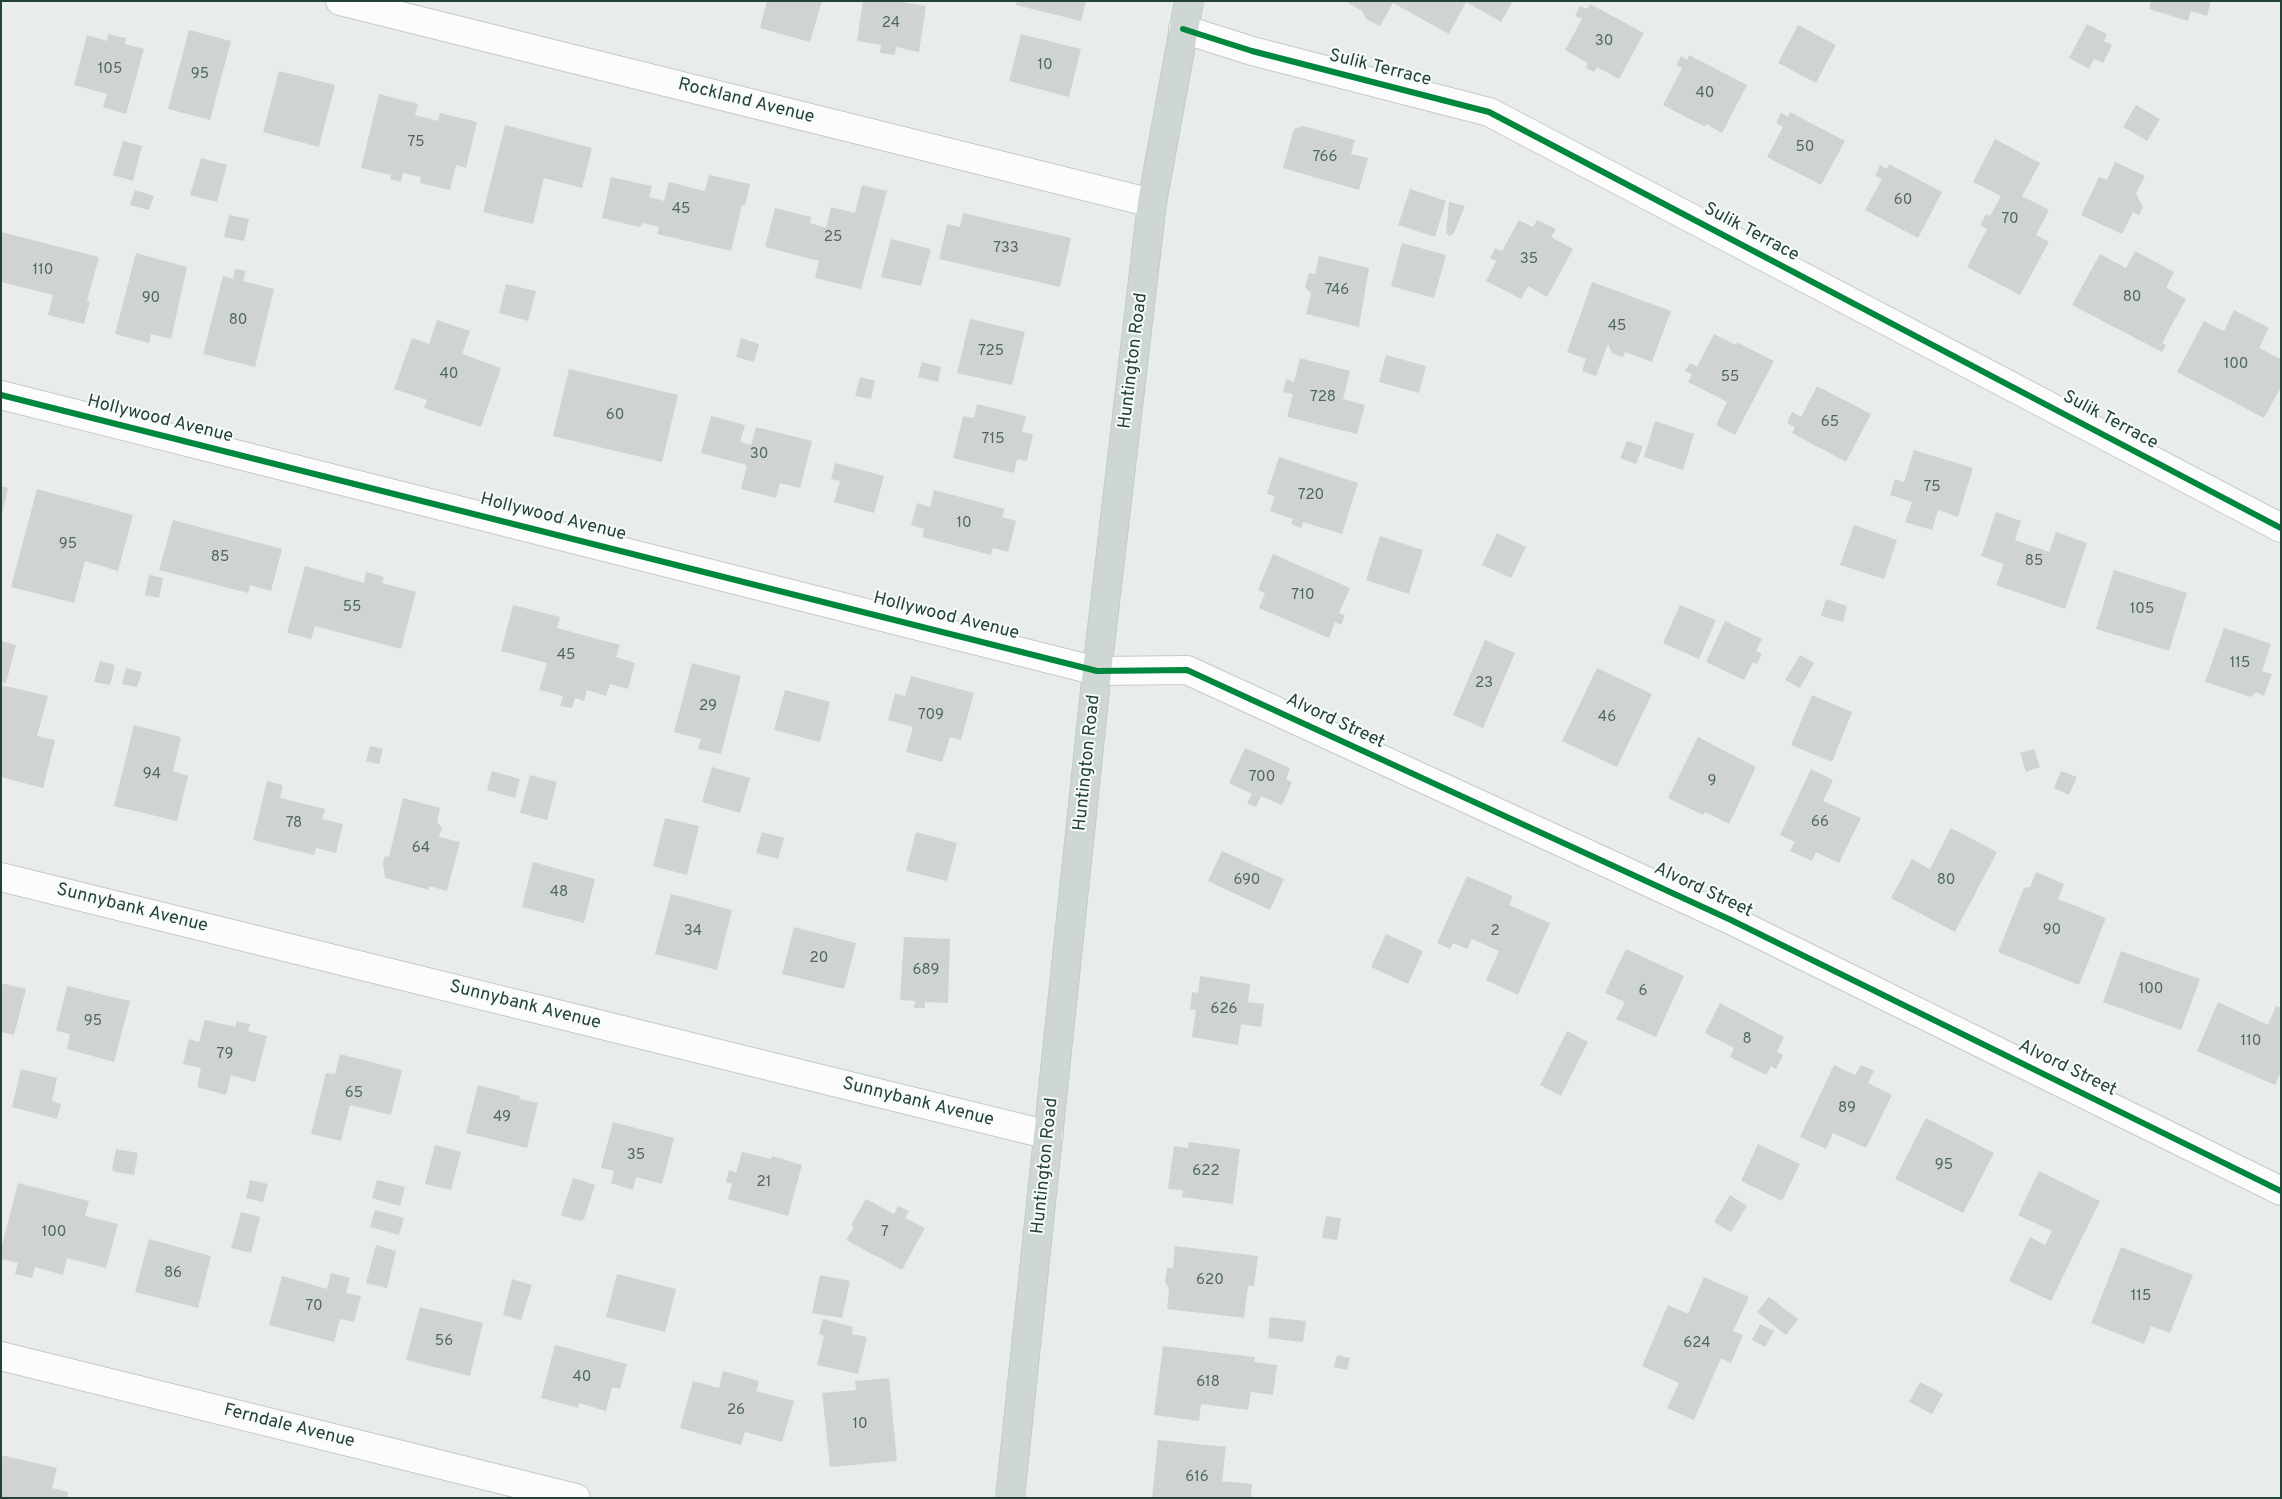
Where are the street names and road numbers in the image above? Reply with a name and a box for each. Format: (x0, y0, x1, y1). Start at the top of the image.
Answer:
street label: Sulik Terrace (1327, 46, 1433, 92)
street label: Rockland Avenue (676, 75, 816, 129)
street label: Sulik Terrace (1700, 199, 1802, 267)
street label: Huntington Road (1115, 292, 1153, 430)
street label: Sulik Terrace (2059, 387, 2161, 455)
street label: Hollywood Avenue (85, 391, 235, 449)
street label: Hollywood Avenue (478, 489, 628, 547)
street label: Hollywood Avenue (871, 588, 1021, 646)
street label: Alvord Street (1282, 690, 1388, 754)
street label: Huntington Road (1070, 694, 1106, 832)
street label: Alvord Street (1650, 859, 1756, 923)
street label: Sunnybank Avenue (54, 880, 210, 938)
street label: Sunnybank Avenue (447, 977, 603, 1035)
street label: Alvord Street (2014, 1036, 2120, 1102)
street label: Sunnybank Avenue (840, 1074, 996, 1132)
street label: Huntington Road (1028, 1097, 1064, 1235)
street label: Ferndale Avenue (221, 1400, 357, 1454)

